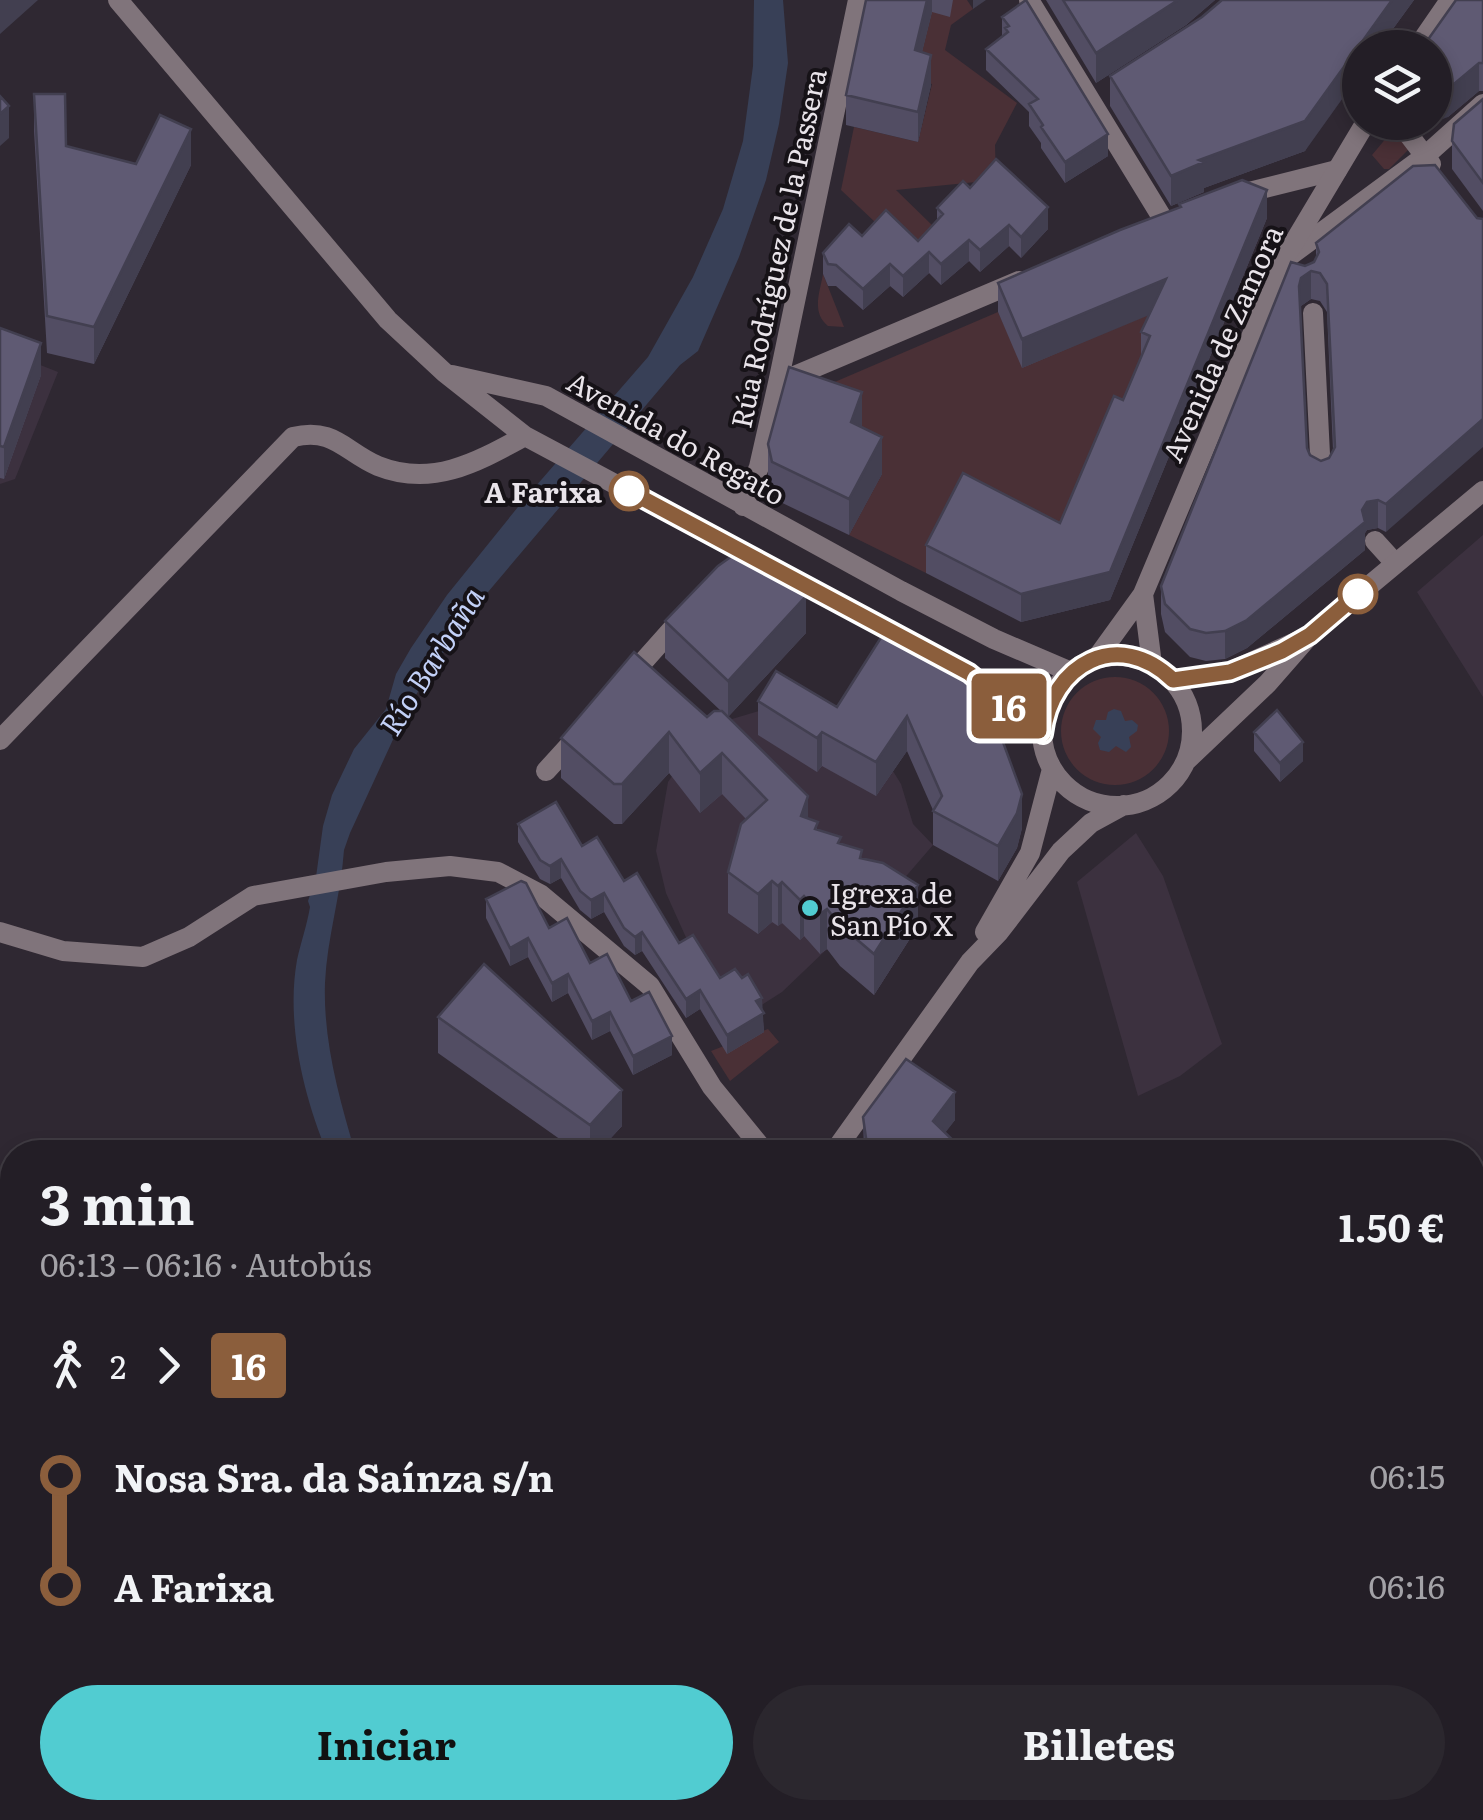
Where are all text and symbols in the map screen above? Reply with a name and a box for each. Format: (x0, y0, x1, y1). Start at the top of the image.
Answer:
map controls (1342, 30, 1452, 140)
button: layers (1342, 30, 1452, 140)
street label: Rúa Rodríguez de la Passera (718, 64, 836, 432)
street label: Avenida de Zamora (1150, 218, 1292, 468)
street label: Avenida do Regato (560, 360, 794, 514)
place label: A Farixa (484, 470, 603, 512)
marker: A Farixa (610, 472, 648, 510)
unlabelled marker (1339, 575, 1377, 613)
water label: Río Barbaña (367, 577, 493, 743)
line badge: 16 (964, 674, 1054, 738)
text: 16 (992, 680, 1026, 732)
place label: Igrexa de San Pío X (830, 871, 954, 945)
marker: Igrexa de San Pío X (799, 897, 821, 919)
text: 3 min (40, 1160, 195, 1242)
text: 1.50 € (1339, 1197, 1445, 1254)
text: 06:13 – 06:16 · Autobús (40, 1239, 372, 1287)
icon: walk (40, 1338, 95, 1393)
icon: forward (141, 1338, 196, 1393)
text: 16 (231, 1339, 266, 1391)
text: 2 (110, 1341, 126, 1389)
text: Nosa Sra. da Saínza s/n (114, 1447, 554, 1504)
text: 06:15 (1369, 1451, 1445, 1499)
text: A Farixa (114, 1557, 274, 1614)
text: 06:16 (1368, 1561, 1445, 1609)
button: Iniciar (40, 1685, 733, 1800)
button: Billetes (753, 1685, 1445, 1800)

